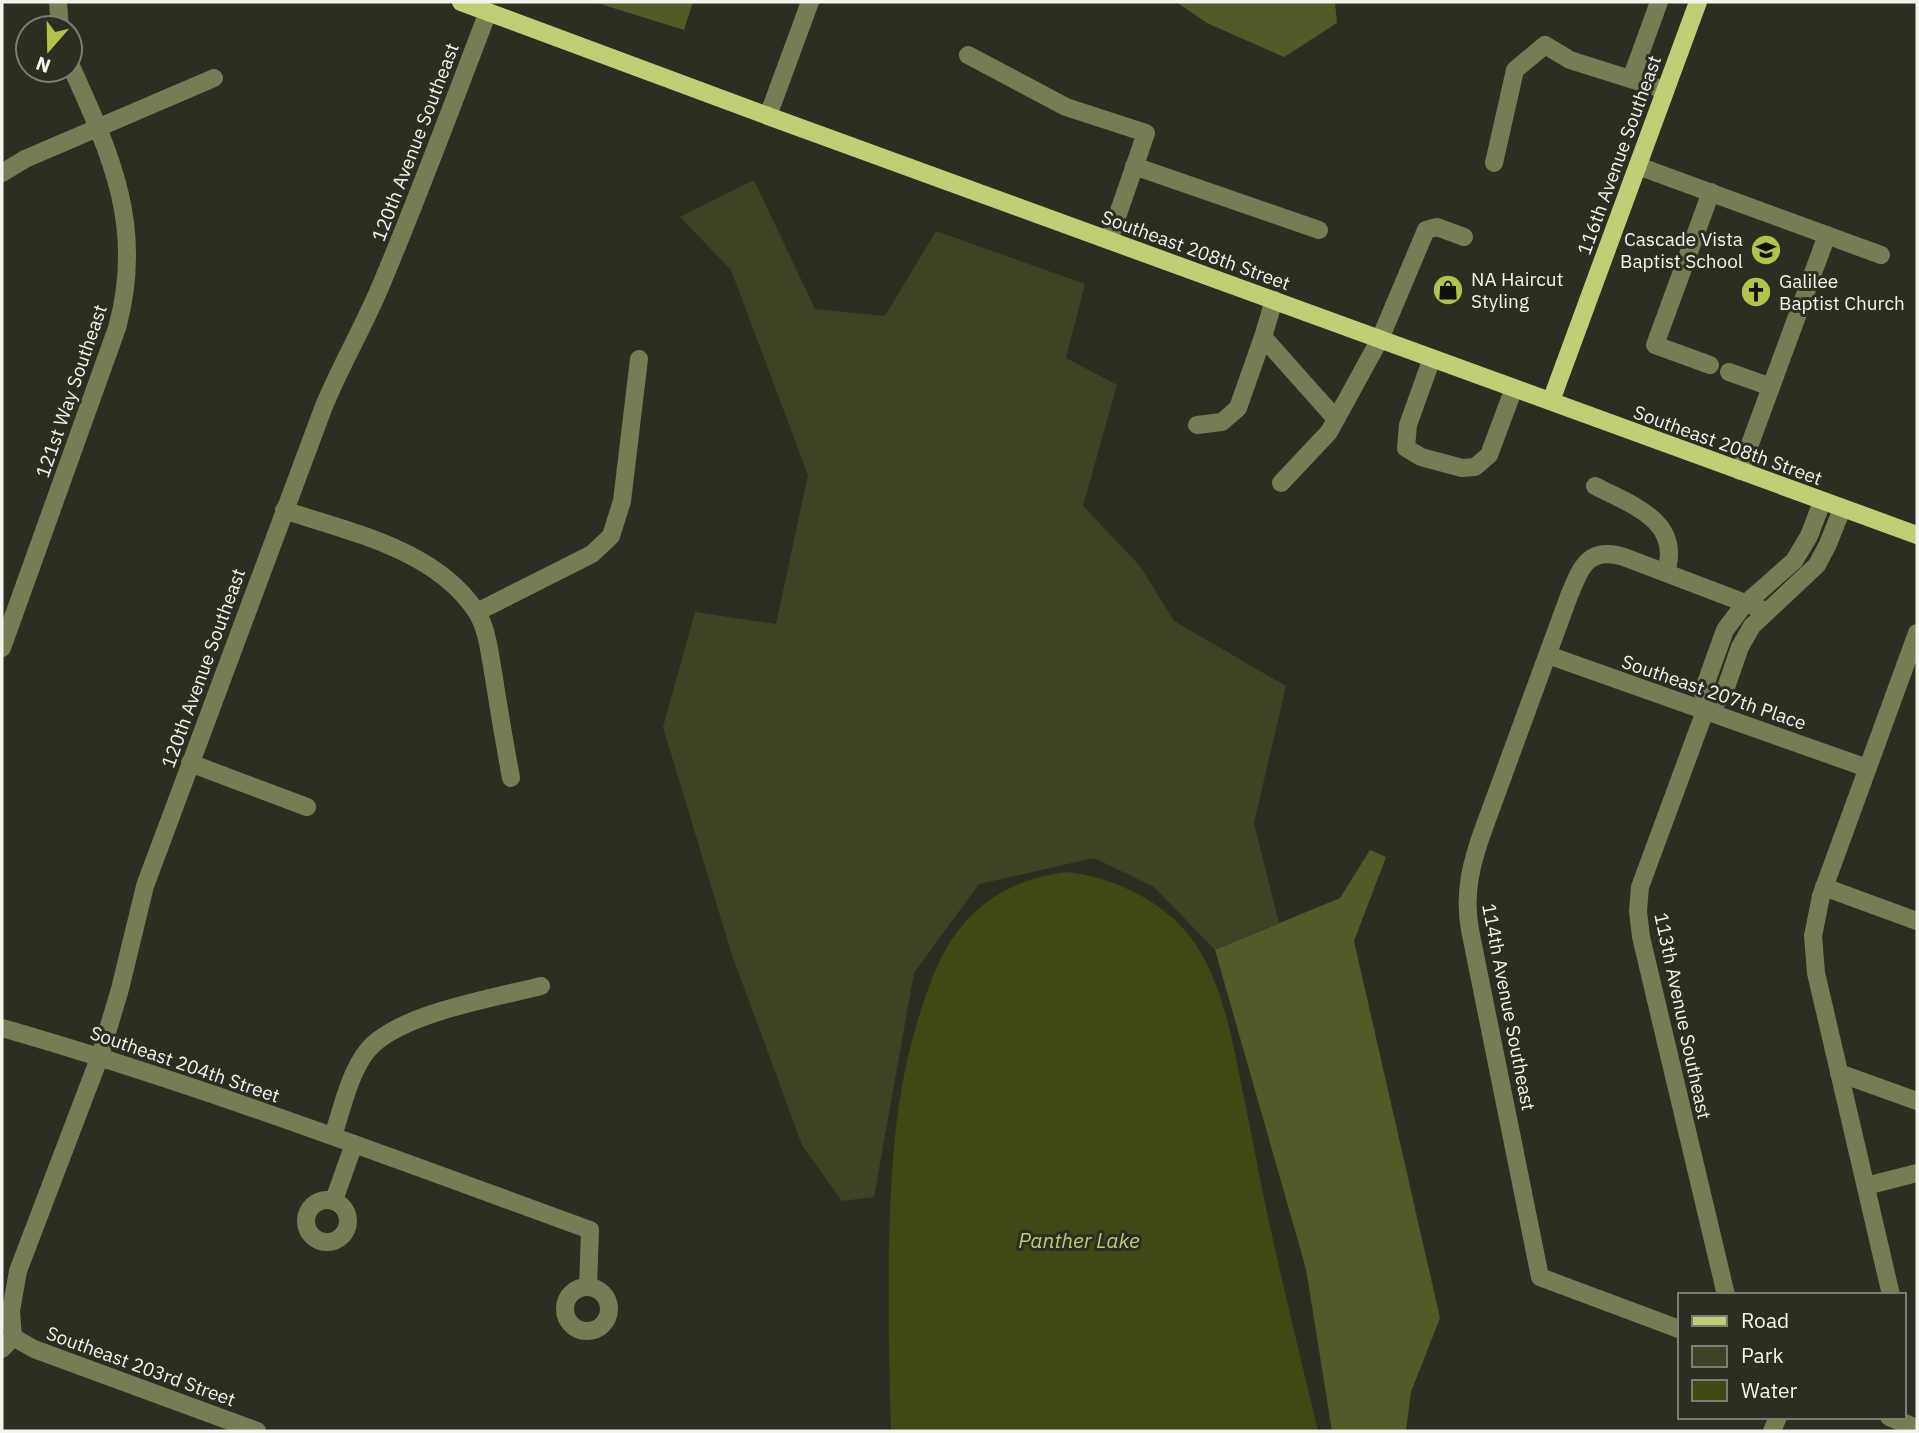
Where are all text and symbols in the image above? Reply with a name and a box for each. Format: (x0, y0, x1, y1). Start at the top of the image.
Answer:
north arrow (14, 14, 84, 84)
street label: 120th Avenue Southeast (366, 39, 464, 245)
text: N (33, 51, 54, 79)
street label: 116th Avenue Southeast (1572, 52, 1666, 258)
street label: Southeast 208th Street (1098, 205, 1294, 295)
place label: Cascade Vista Baptist School (1620, 227, 1743, 273)
school or university icon: Cascade Vista Baptist School (1749, 233, 1783, 267)
place label: NA Haircut Styling (1471, 267, 1563, 313)
place label: Galilee Baptist Church (1779, 269, 1905, 315)
shop icon: NA Haircut Styling (1431, 273, 1465, 307)
church icon: Galilee Baptist Church (1739, 275, 1773, 309)
street label: 121st Way Southeast (30, 301, 112, 481)
street label: Southeast 208th Street (1630, 400, 1826, 490)
street label: 120th Avenue Southeast (156, 565, 250, 771)
street label: Southeast 207th Place (1619, 649, 1809, 735)
street label: 114th Avenue Southeast (1477, 901, 1541, 1113)
street label: 113th Avenue Southeast (1649, 911, 1717, 1121)
street label: Southeast 204th Street (87, 1020, 283, 1108)
water label: Panther Lake (1018, 1226, 1140, 1254)
legend (1678, 1293, 1905, 1419)
text: Road (1741, 1306, 1789, 1334)
street label: Southeast 203rd Street (43, 1321, 239, 1411)
text: Park (1741, 1341, 1784, 1369)
text: Water (1741, 1376, 1798, 1404)

